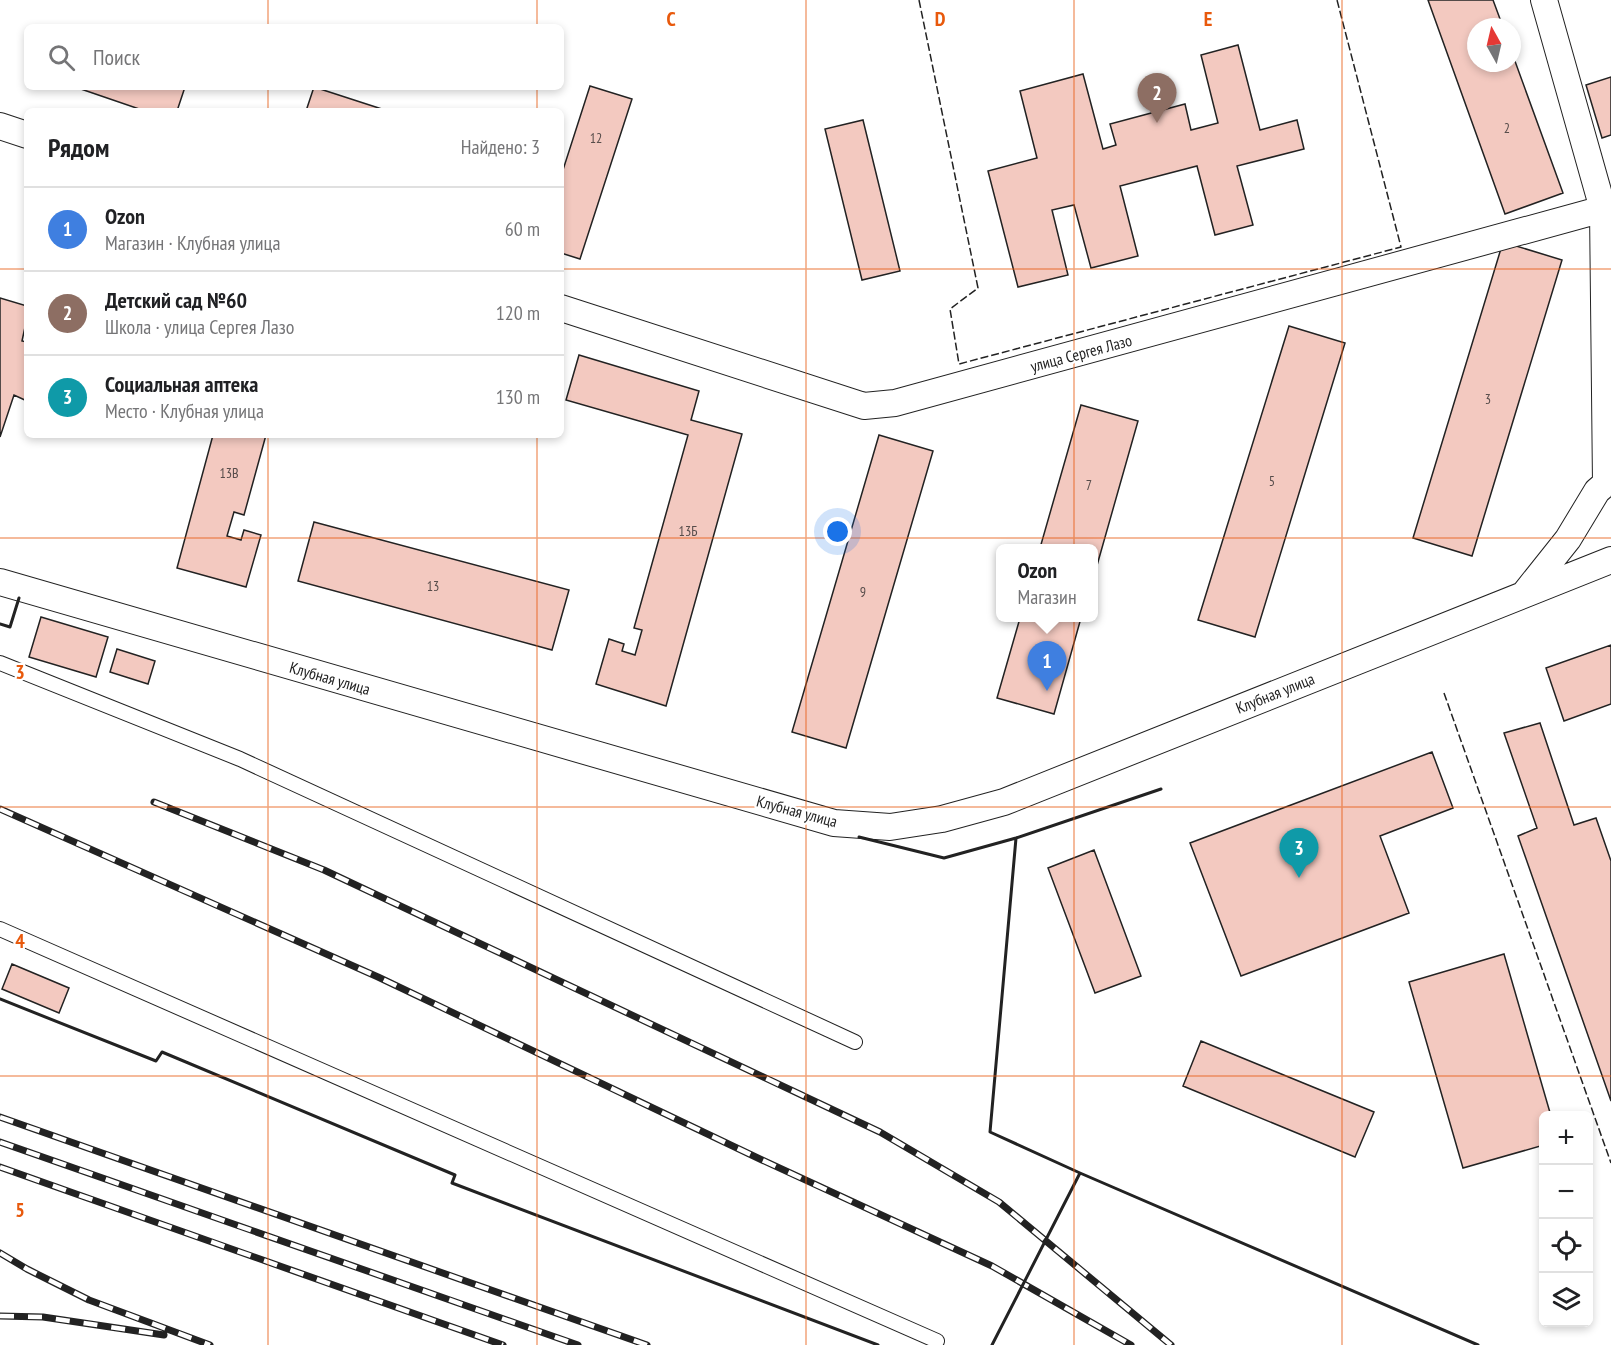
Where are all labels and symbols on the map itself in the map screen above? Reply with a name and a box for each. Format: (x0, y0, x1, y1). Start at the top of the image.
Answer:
text: C (666, 6, 676, 32)
text: D (935, 6, 946, 32)
text: E (1204, 6, 1212, 32)
north arrow (1467, 18, 1521, 72)
pin: 2 (1138, 74, 1176, 123)
house number: 2 (1504, 119, 1510, 137)
house number: 12 (590, 129, 602, 147)
street label: улица Сергея Лазо (1028, 330, 1134, 376)
house number: 3 (1485, 390, 1491, 408)
house number: 13В (219, 464, 239, 482)
house number: 5 (1269, 472, 1275, 490)
house number: 7 (1086, 476, 1092, 494)
your location (823, 517, 852, 546)
house number: 13Б (679, 522, 697, 540)
house number: 13 (427, 577, 439, 595)
house number: 9 (860, 583, 866, 601)
pin: 1 (1028, 642, 1066, 691)
street label: Клубная улица (287, 657, 373, 699)
text: 3 (15, 659, 25, 685)
street label: Клубная улица (1233, 668, 1317, 718)
street label: Клубная улица (754, 791, 840, 831)
pin: 3 (1280, 828, 1318, 878)
text: 4 (15, 928, 25, 954)
text: 5 (15, 1197, 25, 1223)

